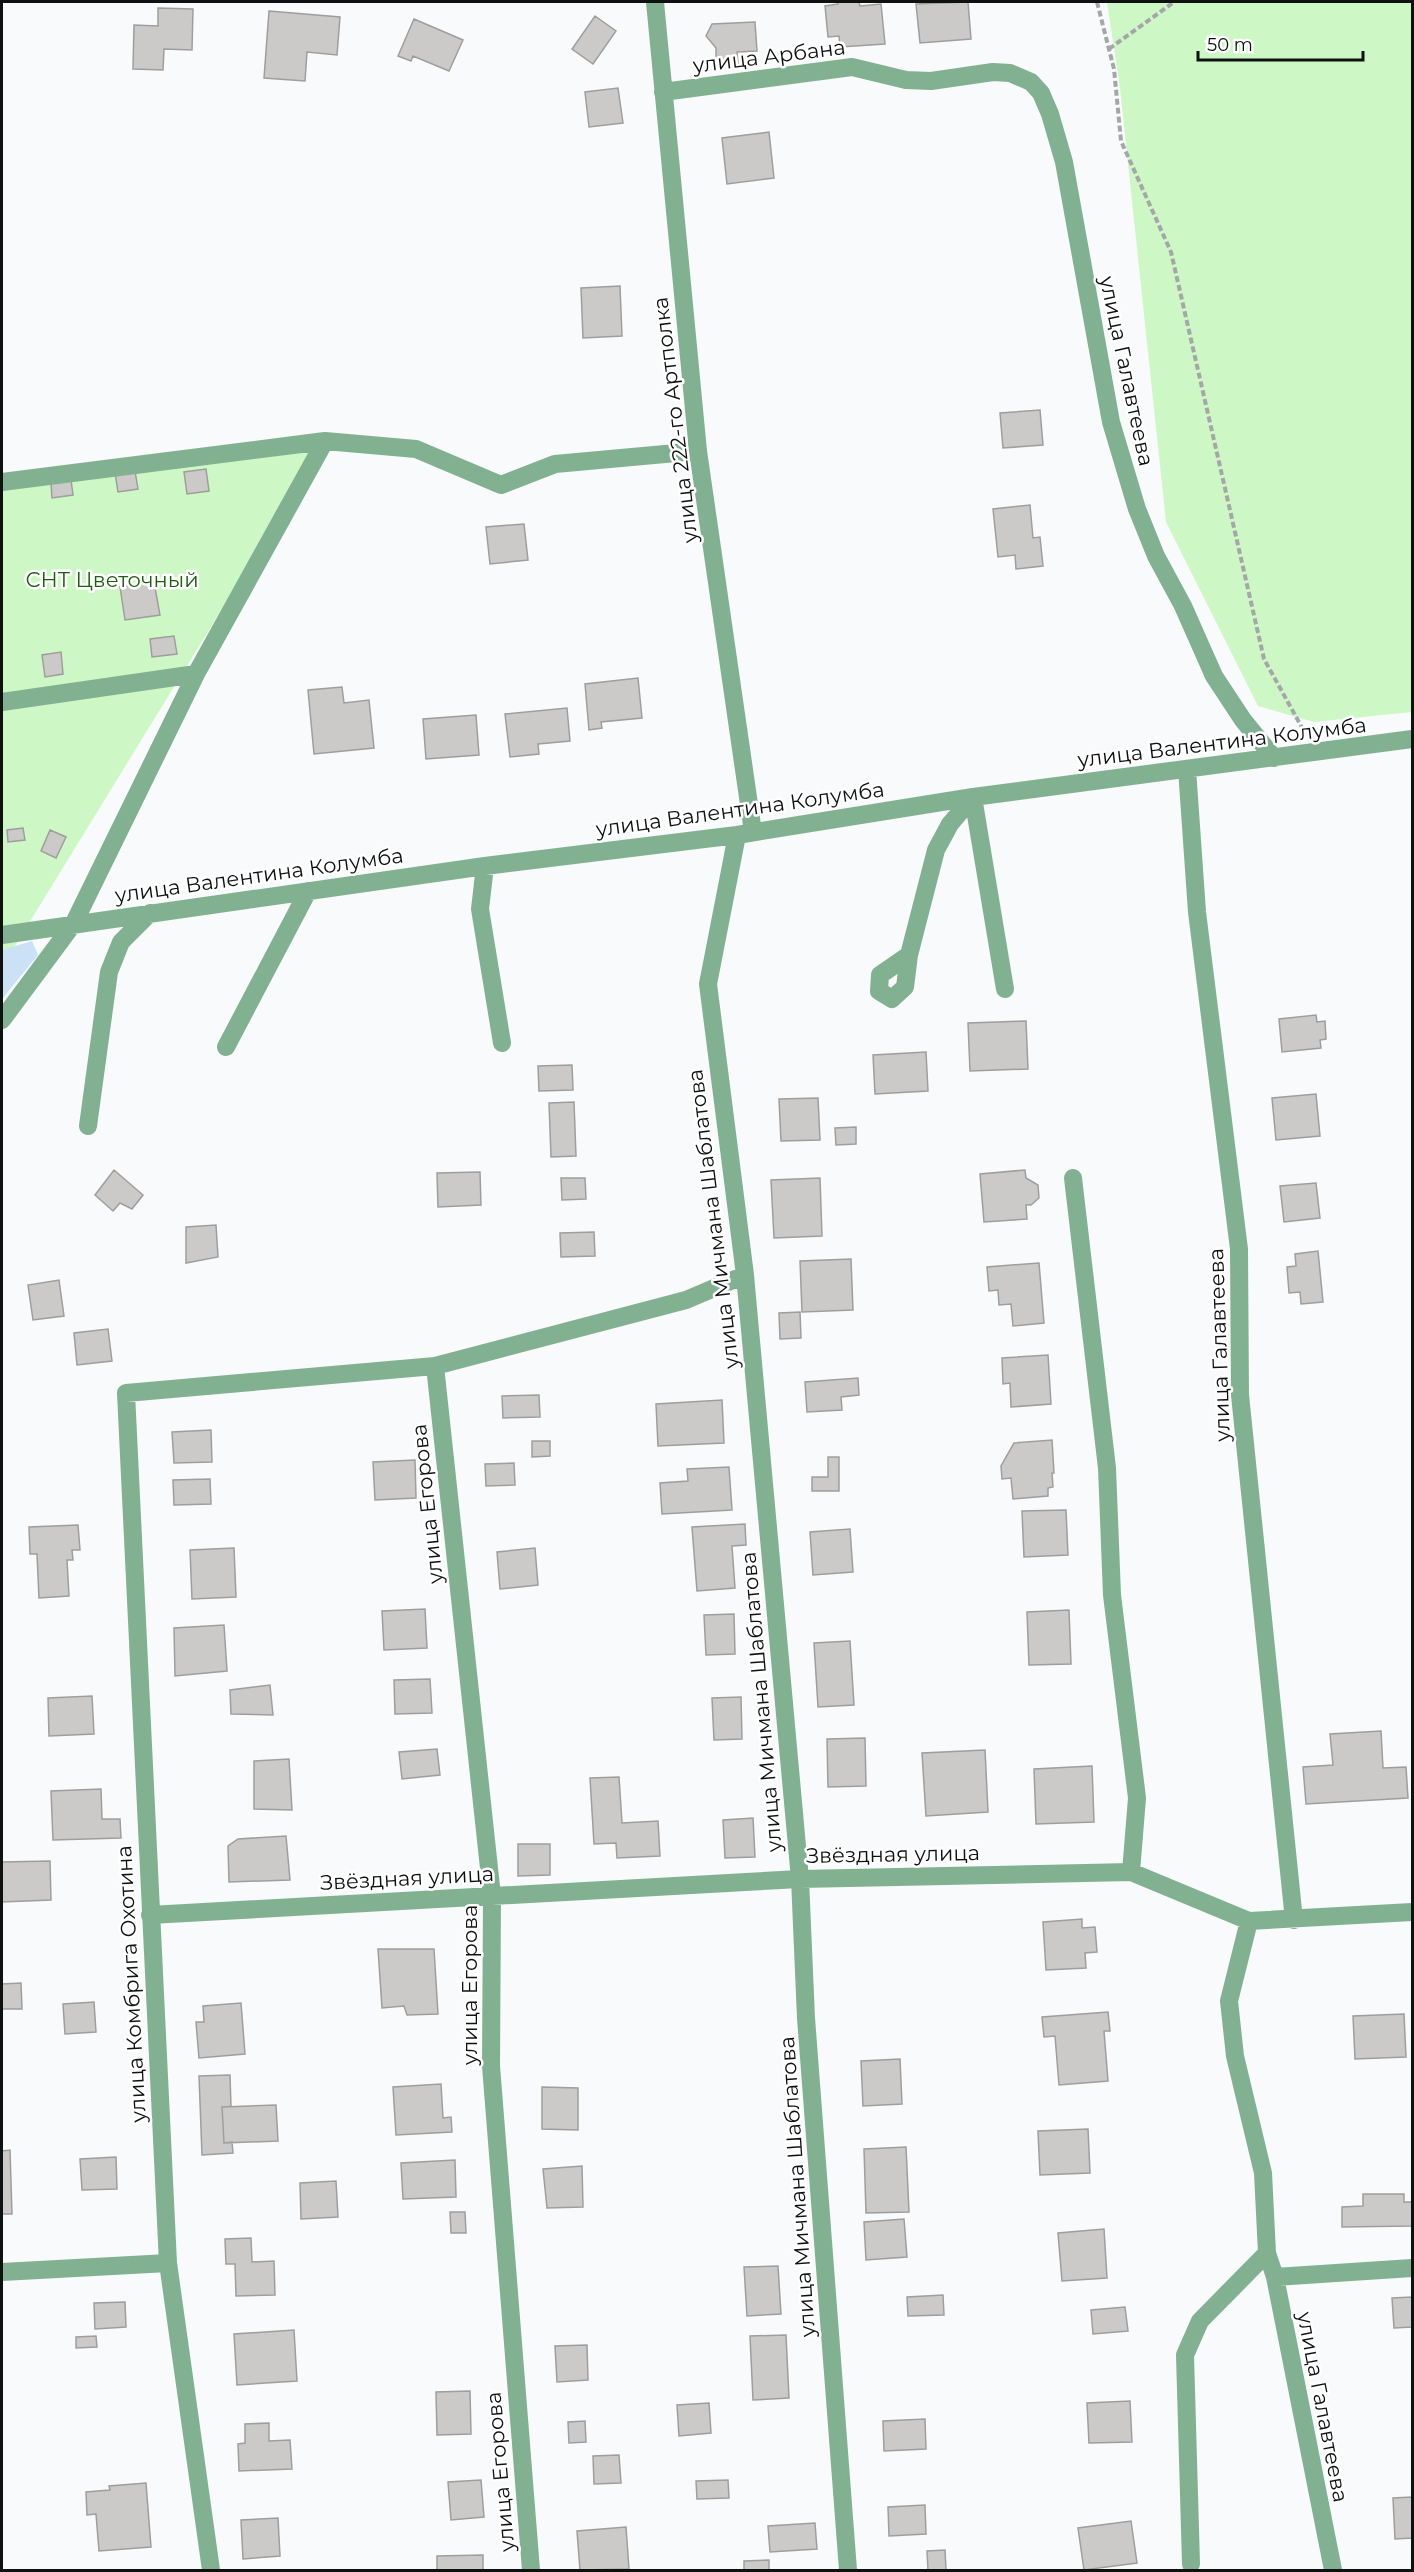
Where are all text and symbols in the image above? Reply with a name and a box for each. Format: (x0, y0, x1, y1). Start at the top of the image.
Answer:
scale bar (1198, 24, 1363, 62)
street label: улица Арбана (690, 34, 847, 78)
text: 50 m (1207, 34, 1253, 56)
street label: улица Галавтеева (1094, 273, 1159, 468)
street label: улица 222-го Артполка (648, 296, 703, 545)
park label: СНТ Цветочный (25, 567, 199, 592)
street label: улица Валентина Колумба (1075, 712, 1368, 772)
street label: улица Валентина Колумба (593, 776, 886, 842)
street label: улица Валентина Колумба (112, 842, 405, 908)
street label: улица Мичмана Шаблатова (682, 1068, 744, 1371)
street label: улица Галавтеева (1203, 1248, 1235, 1443)
street label: улица Егорова (406, 1423, 448, 1586)
street label: улица Мичмана Шаблатова (735, 1551, 787, 1854)
street label: Звёздная улица (806, 1840, 980, 1868)
street label: улица Комбрига Охотина (111, 1845, 151, 2124)
street label: Звёздная улица (320, 1861, 494, 1895)
street label: улица Егорова (457, 1905, 482, 2066)
street label: улица Мичмана Шаблатова (774, 2036, 820, 2339)
street label: улица Галавтеева (1292, 2309, 1354, 2504)
street label: улица Егорова (481, 2391, 520, 2554)

